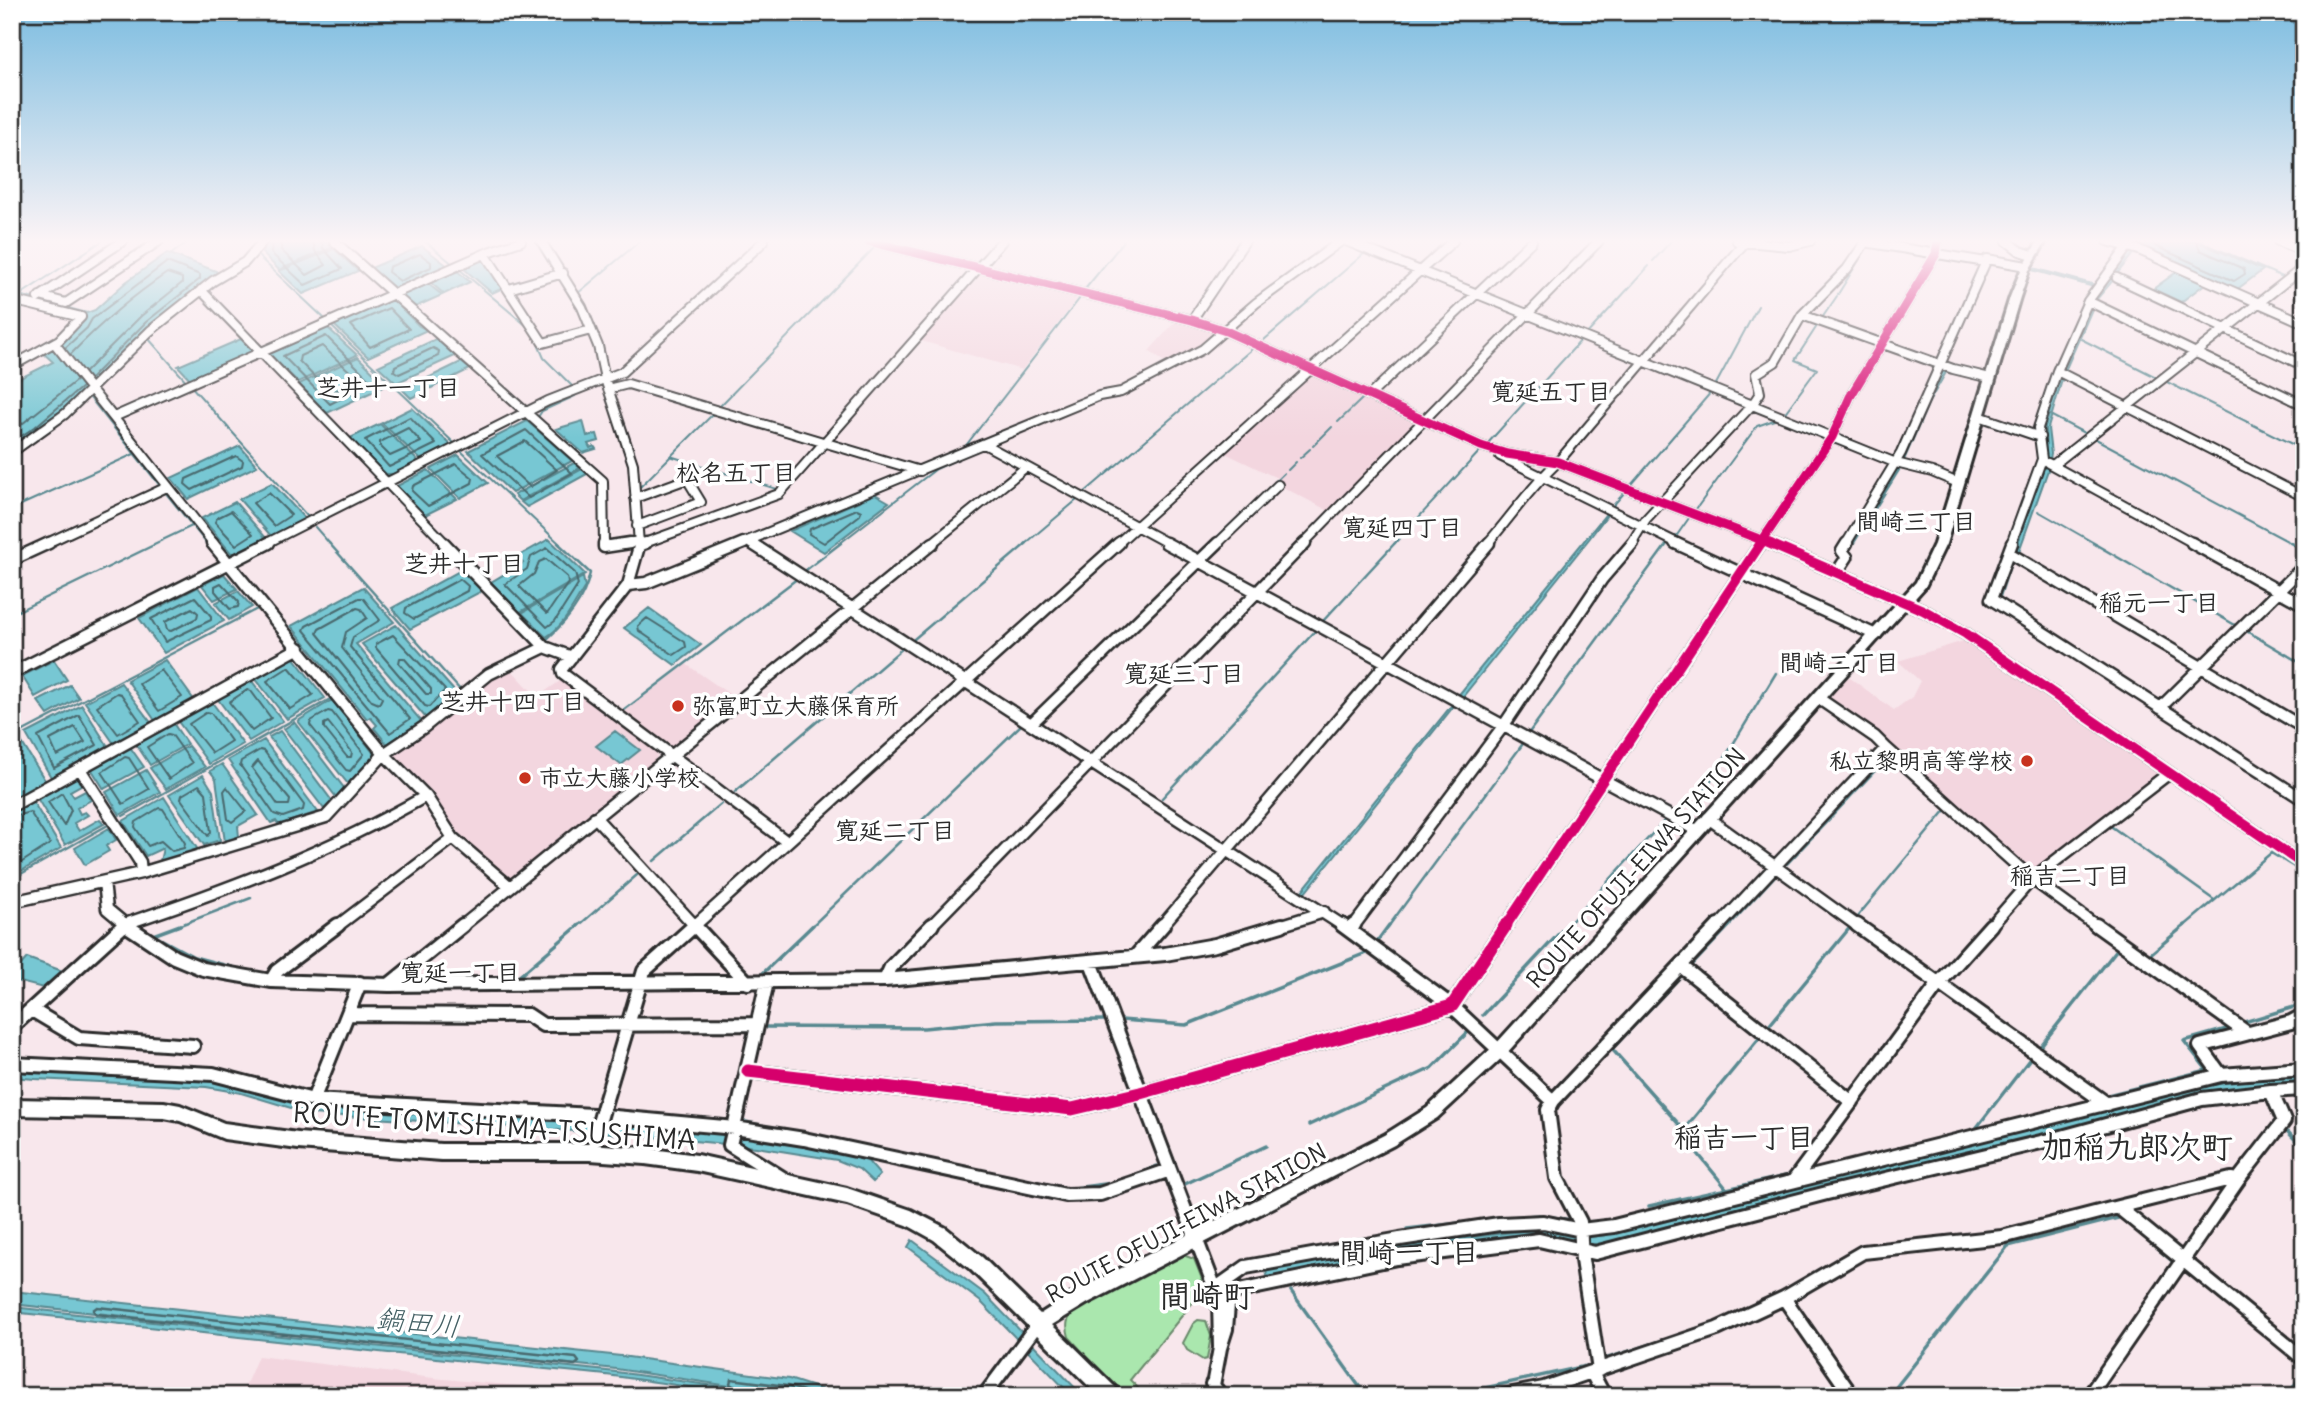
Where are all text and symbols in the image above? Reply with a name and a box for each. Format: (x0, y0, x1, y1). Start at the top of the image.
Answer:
district label: 芝井十一丁目 (316, 372, 460, 402)
district label: 寛延五丁目 (1491, 376, 1611, 406)
district label: 松名五丁目 (676, 457, 796, 487)
district label: 間崎三丁目 (1856, 506, 1976, 536)
district label: 寛延四丁目 (1342, 512, 1462, 542)
district label: 芝井十丁目 (404, 548, 524, 578)
district label: 稲元一丁目 (2099, 587, 2219, 617)
district label: 間崎二丁目 (1779, 647, 1899, 677)
district label: 寛延三丁目 (1124, 658, 1244, 688)
district label: 芝井十四丁目 (441, 686, 585, 716)
place label: 弥富町立大藤保育所 (692, 691, 899, 720)
marker: 弥富町立大藤保育所 (670, 698, 686, 714)
street label: ROUTE OFUJI-EIWA STATION (1520, 742, 1751, 994)
place label: 私立黎明高等学校 (1829, 746, 2013, 775)
marker: 私立黎明高等学校 (2019, 753, 2035, 769)
place label: 市立大藤小学校 (539, 763, 700, 792)
marker: 市立大藤小学校 (517, 770, 533, 786)
district label: 寛延二丁目 (835, 815, 955, 845)
district label: 稲吉二丁目 (2010, 860, 2130, 890)
district label: 寛延一丁目 (400, 957, 520, 987)
street label: ROUTE TOMISHIMA-TSUSHIMA (291, 1094, 697, 1158)
district label: 稲吉一丁目 (1674, 1119, 1814, 1155)
district label: 加稲九郎次町 (2041, 1126, 2233, 1167)
street label: ROUTE OFUJI-EIWA STATION (1041, 1136, 1331, 1309)
district label: 間崎一丁目 (1339, 1234, 1479, 1270)
district label: 間崎町 (1159, 1275, 1255, 1316)
water label: 鍋田川 (374, 1300, 462, 1344)

